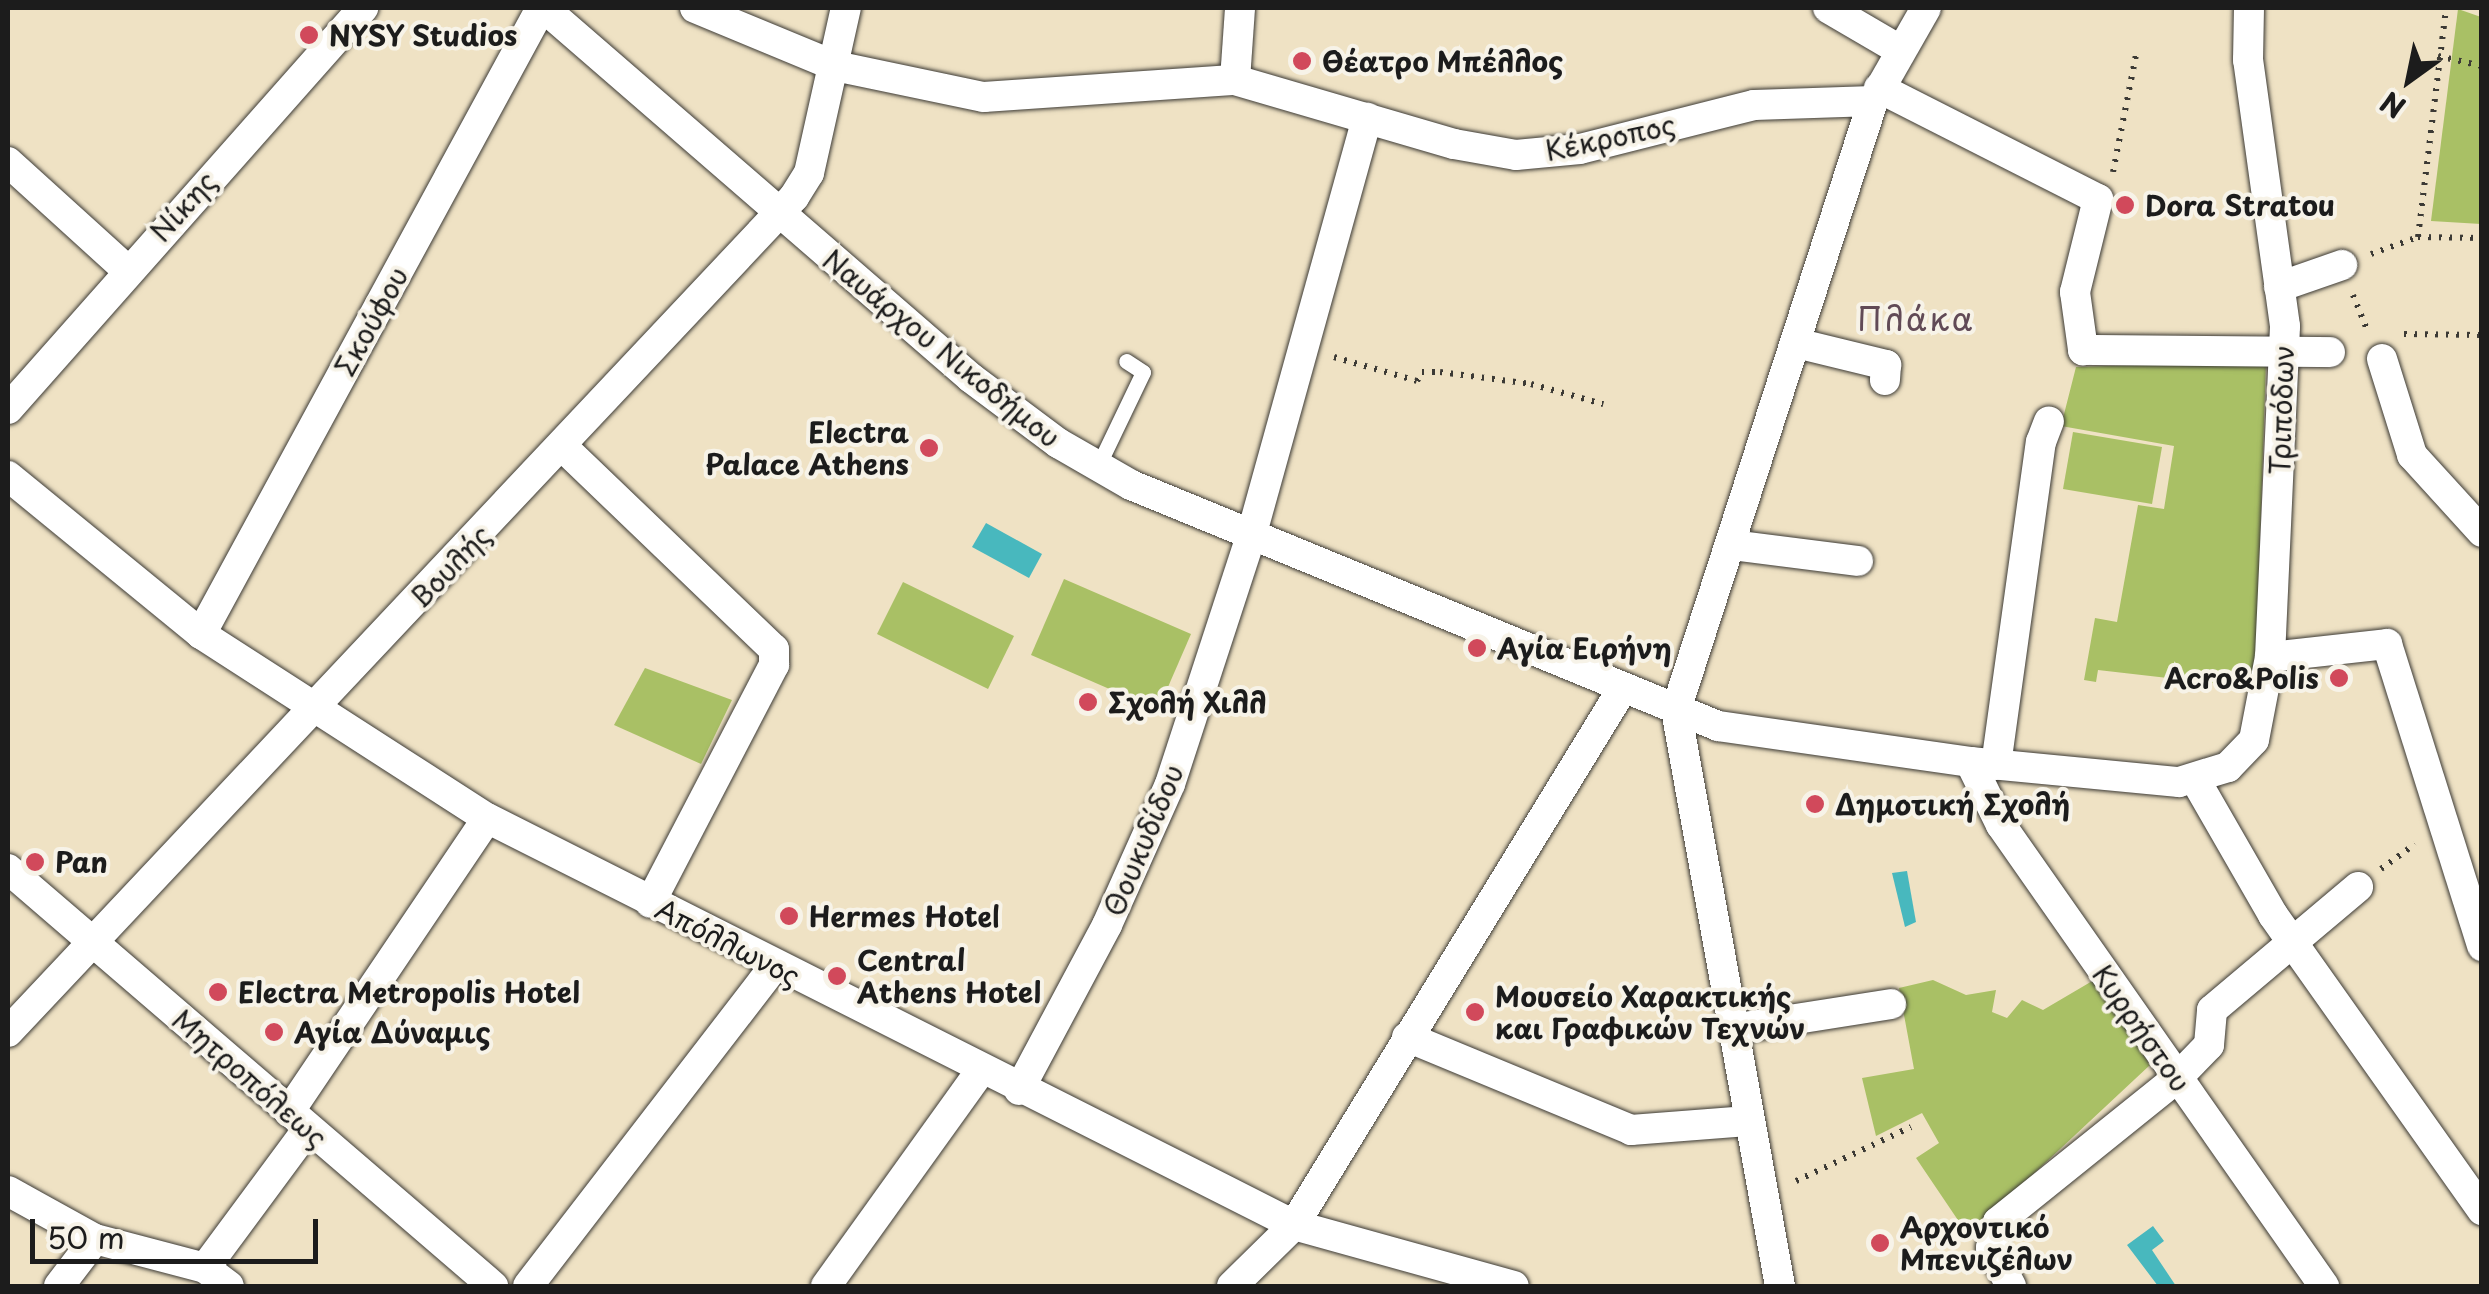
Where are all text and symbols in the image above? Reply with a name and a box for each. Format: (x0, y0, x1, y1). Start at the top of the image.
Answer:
place label: NYSY Studios (329, 18, 515, 52)
marker: NYSY Studios (298, 24, 320, 46)
north arrow (2359, 30, 2459, 130)
place label: Θέατρο Μπέλλος (1322, 44, 1563, 78)
marker: Θέατρο Μπέλλος (1291, 50, 1313, 72)
text: N (2371, 82, 2413, 130)
street label: Κέκροπος (1542, 107, 1678, 167)
street label: Νίκης (143, 164, 223, 248)
place label: Dora Stratou (2145, 188, 2335, 222)
marker: Dora Stratou (2114, 194, 2136, 216)
street label: Ναυάρχου Νικοδήμου (817, 242, 1067, 454)
street label: Σκούφου (327, 261, 415, 381)
district label: Πλάκα (1858, 299, 1974, 337)
street label: Τριπόδων (2262, 345, 2300, 475)
place label: Electra Palace Athens (706, 415, 909, 481)
marker: Electra Palace Athens (918, 437, 940, 459)
street label: Βουλής (403, 518, 497, 614)
place label: Αγία Ειρήνη (1497, 631, 1673, 665)
marker: Αγία Ειρήνη (1466, 637, 1488, 659)
place label: Acro&Polis (2164, 661, 2319, 695)
marker: Acro&Polis (2328, 667, 2350, 689)
place label: Σχολή Χιλλ (1108, 685, 1267, 719)
marker: Σχολή Χιλλ (1077, 691, 1099, 713)
street label: Θουκυδίδου (1096, 759, 1190, 921)
place label: Δημοτική Σχολή (1835, 787, 2071, 821)
marker: Δημοτική Σχολή (1804, 793, 1826, 815)
place label: Pan (55, 845, 108, 879)
marker: Pan (24, 851, 46, 873)
street label: Απόλλωνος (650, 891, 806, 993)
place label: Hermes Hotel (809, 899, 1001, 933)
marker: Hermes Hotel (778, 905, 800, 927)
place label: Central Athens Hotel (857, 943, 1041, 1009)
street label: Κυρρήστου (2086, 958, 2198, 1098)
marker: Central Athens Hotel (826, 965, 848, 987)
place label: Electra Metropolis Hotel (238, 975, 581, 1009)
place label: Μουσείο Χαρακτικής και Γραφικών Τεχνών (1495, 979, 1808, 1045)
marker: Electra Metropolis Hotel (207, 981, 229, 1003)
marker: Μουσείο Χαρακτικής και Γραφικών Τεχνών (1464, 1001, 1486, 1023)
street label: Μητροπόλεως (166, 1002, 334, 1154)
place label: Αγία Δύναμις (294, 1015, 491, 1049)
marker: Αγία Δύναμις (263, 1021, 285, 1043)
scale bar (35, 1199, 322, 1261)
place label: Αρχοντικό Μπενιζέλων (1900, 1210, 2073, 1276)
text: 50 m (47, 1214, 125, 1259)
marker: Αρχοντικό Μπενιζέλων (1869, 1232, 1891, 1254)

